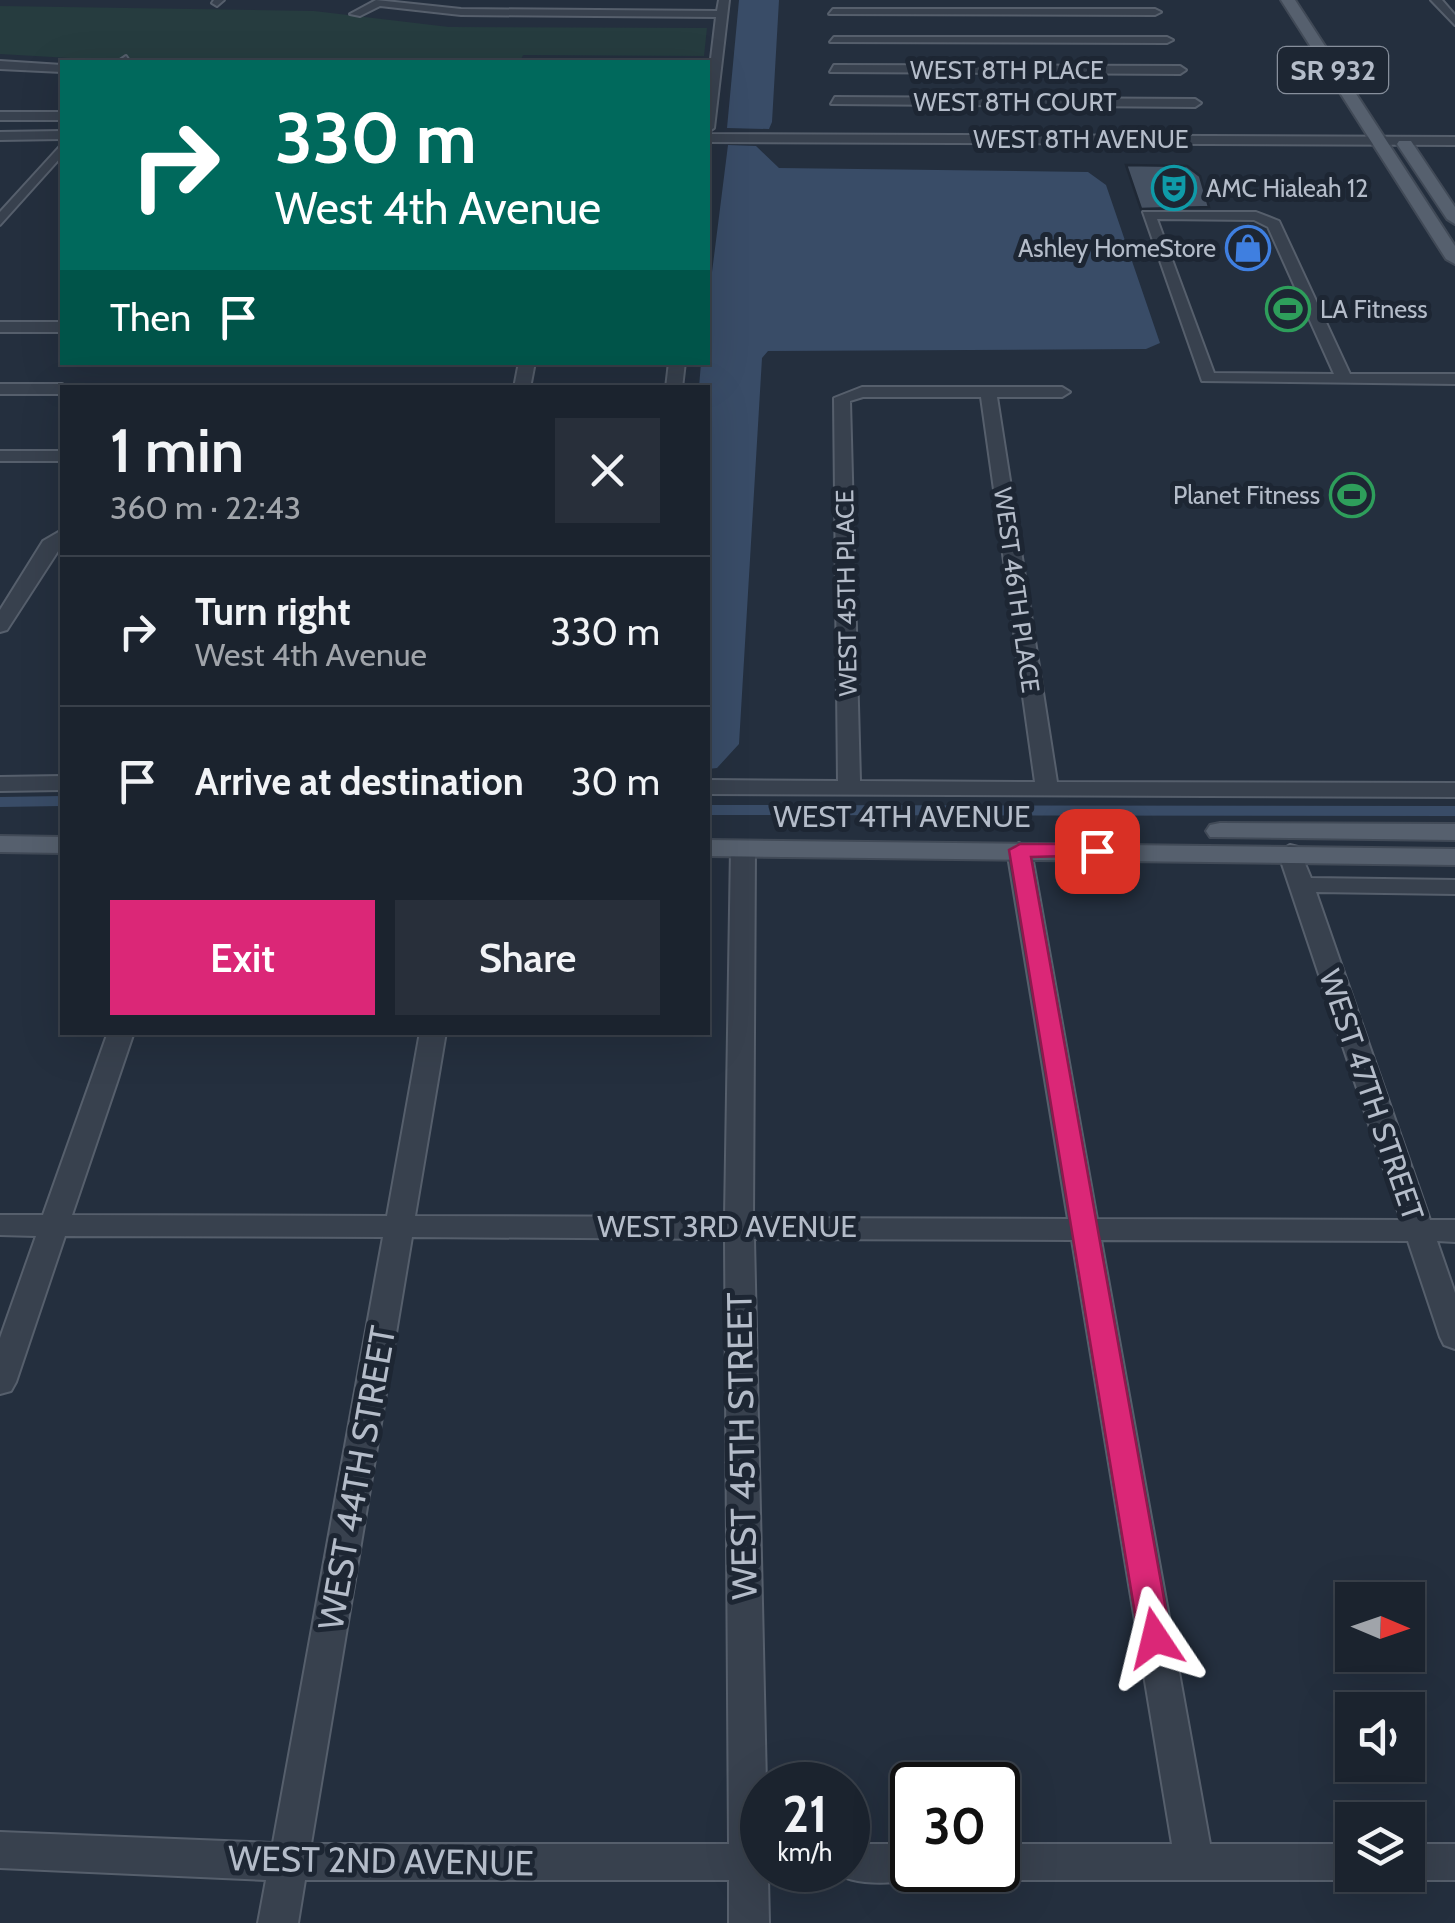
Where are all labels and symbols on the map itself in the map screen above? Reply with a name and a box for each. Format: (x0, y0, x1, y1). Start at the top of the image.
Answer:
road number: SR 932 (1278, 47, 1388, 93)
street label: WEST 8TH PLACE (910, 55, 1104, 85)
street label: WEST 8TH COURT (913, 87, 1117, 117)
street label: WEST 8TH AVENUE (973, 124, 1189, 154)
theatre icon: AMC Hialeah 12 (1151, 165, 1197, 211)
place label: AMC Hialeah 12 (1206, 173, 1368, 203)
shop icon: Ashley HomeStore (1225, 225, 1271, 271)
place label: Ashley HomeStore (1018, 233, 1216, 263)
sports icon: LA Fitness (1265, 286, 1311, 332)
place label: LA Fitness (1320, 294, 1428, 324)
sports icon: Planet Fitness (1329, 472, 1375, 518)
place label: Planet Fitness (1173, 480, 1320, 510)
street label: WEST 46TH PLACE (988, 485, 1046, 695)
street label: WEST 45TH PLACE (829, 489, 863, 697)
street label: WEST 4TH AVENUE (773, 798, 1031, 835)
pin (1055, 809, 1140, 894)
street label: WEST 47TH STREET (1311, 965, 1432, 1225)
street label: WEST 3RD AVENUE (597, 1208, 857, 1245)
street label: WEST 45TH STREET (717, 1292, 766, 1600)
street label: WEST 44TH STREET (309, 1322, 404, 1633)
north arrow (1335, 1582, 1425, 1672)
position arrow (1103, 1586, 1207, 1690)
speed limit sign: 30 (890, 1762, 1020, 1892)
street label: WEST 2ND AVENUE (228, 1836, 534, 1885)

